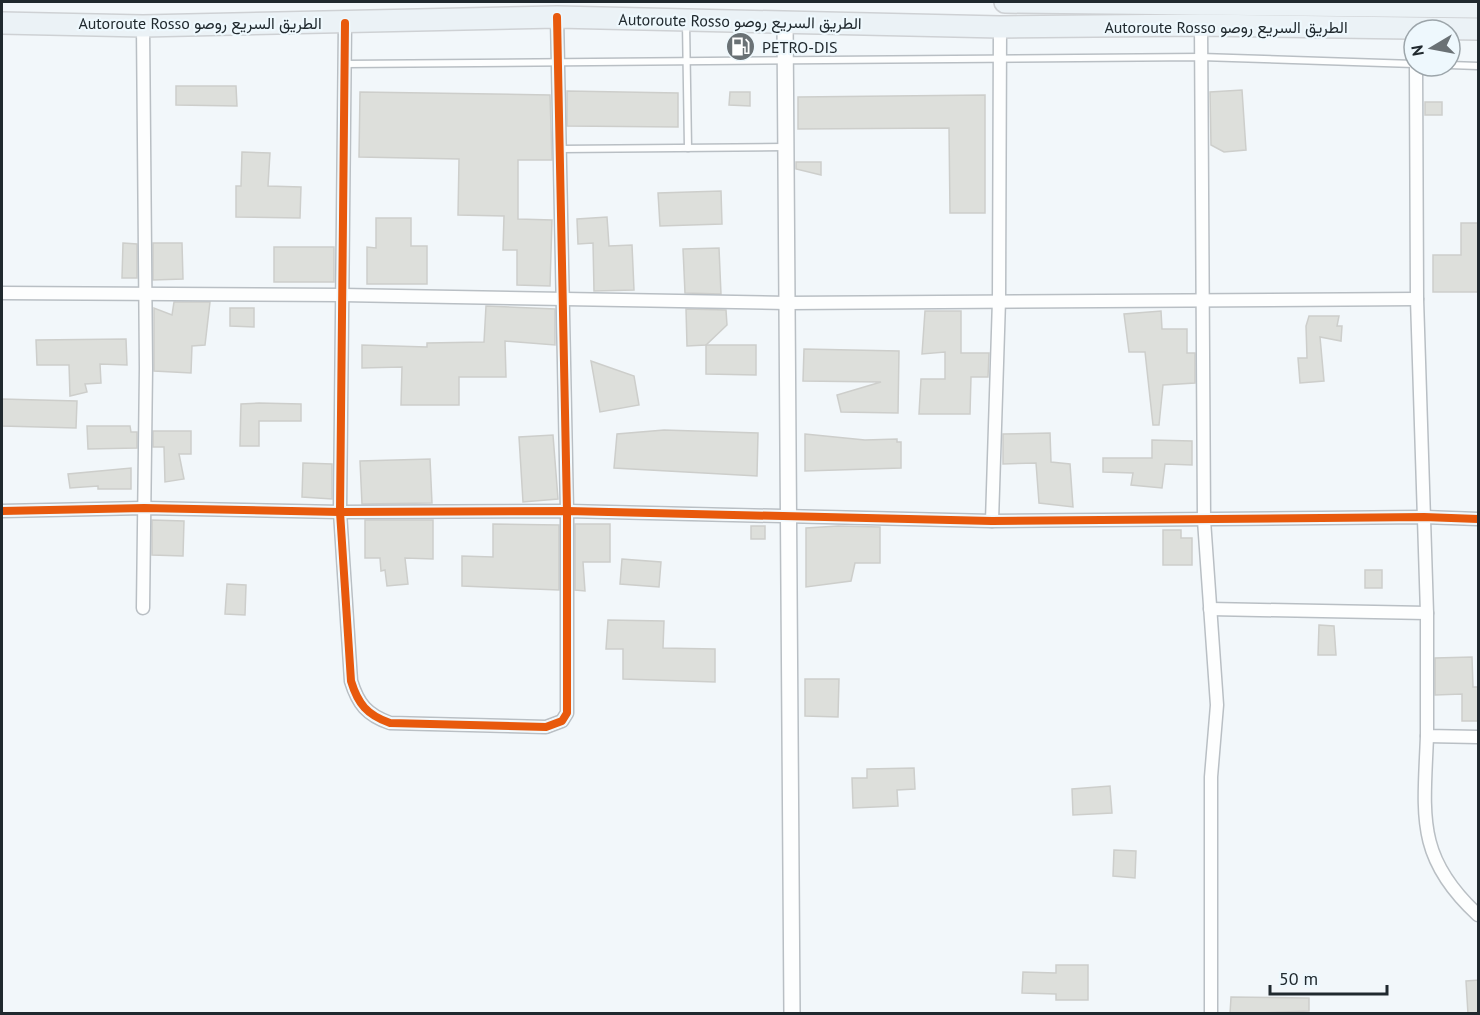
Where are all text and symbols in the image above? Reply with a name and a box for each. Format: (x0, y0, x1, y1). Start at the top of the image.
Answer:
street label: Autoroute Rosso الطريق السريع روصو (618, 9, 862, 35)
street label: Autoroute Rosso الطريق السريع روصو (78, 13, 322, 35)
street label: Autoroute Rosso الطريق السريع روصو (1104, 17, 1348, 39)
north arrow (1402, 18, 1462, 78)
fuel station icon: PETRO-DIS (725, 31, 757, 63)
place label: PETRO-DIS (762, 37, 838, 57)
text: N (1406, 44, 1428, 58)
scale bar (1270, 958, 1387, 996)
text: 50 m (1279, 967, 1318, 990)

